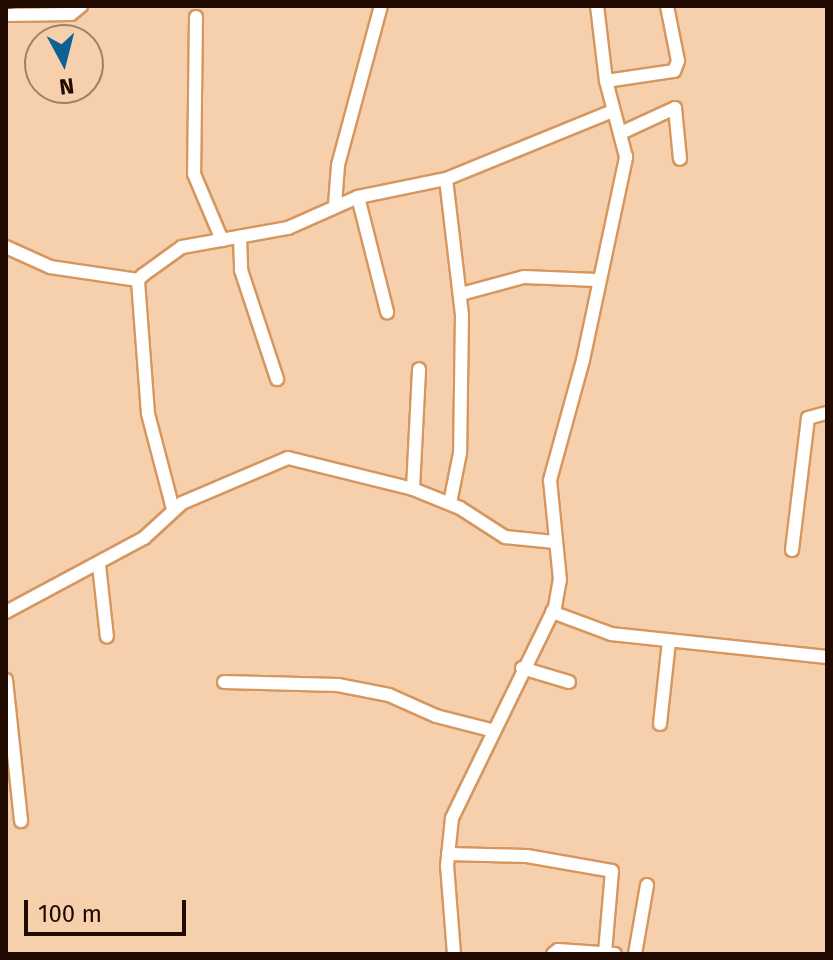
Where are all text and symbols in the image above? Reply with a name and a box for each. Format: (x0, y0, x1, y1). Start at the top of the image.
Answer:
north arrow (24, 24, 104, 104)
text: N (58, 72, 76, 101)
scale bar (28, 884, 190, 934)
text: 100 m (38, 900, 102, 928)

